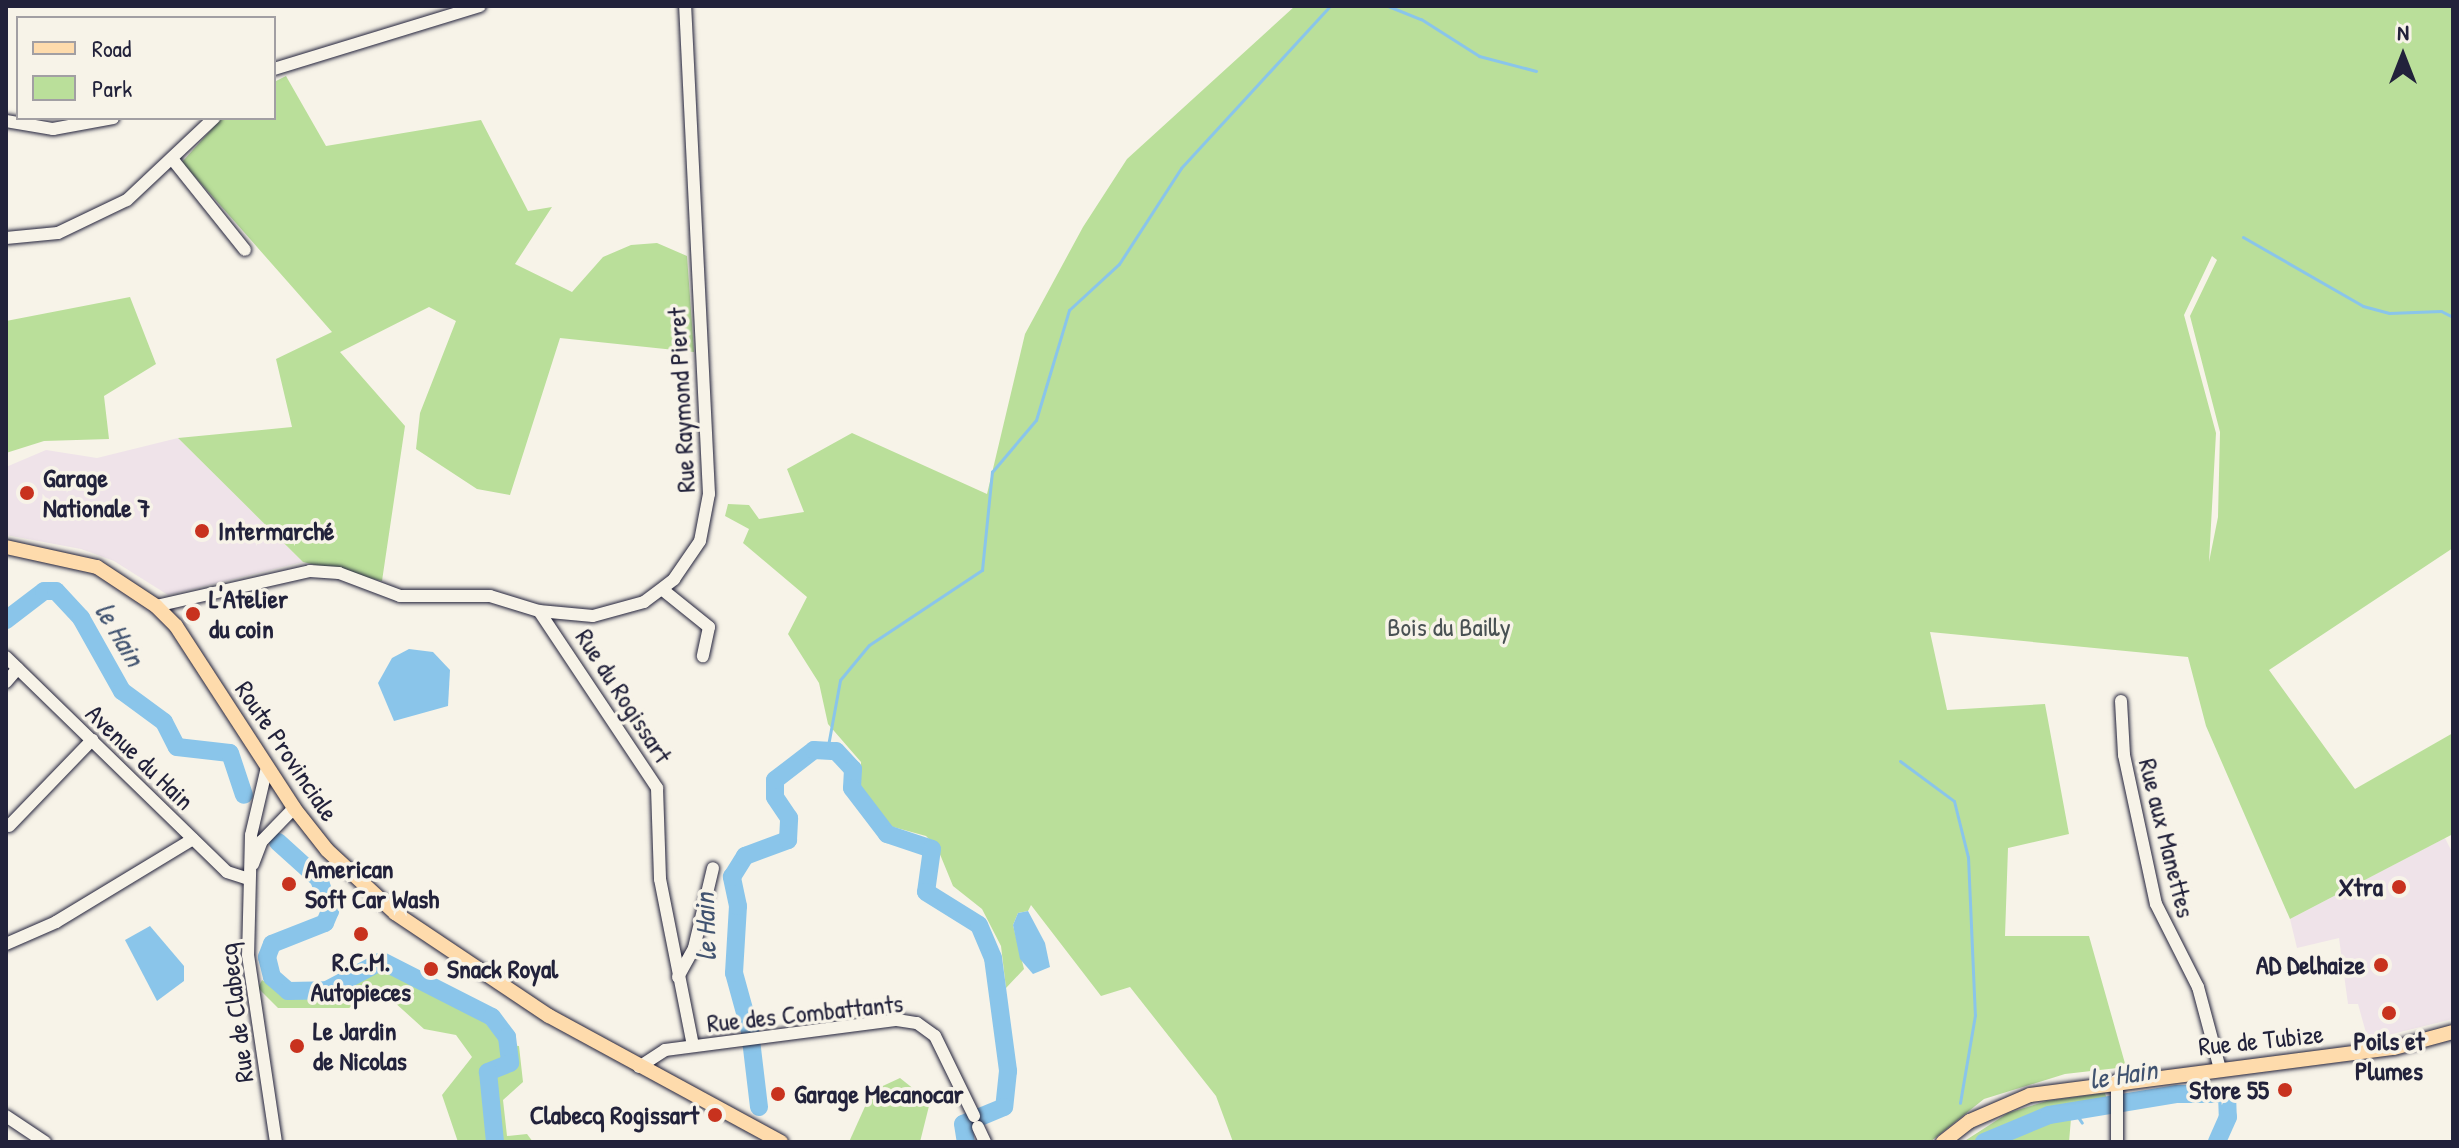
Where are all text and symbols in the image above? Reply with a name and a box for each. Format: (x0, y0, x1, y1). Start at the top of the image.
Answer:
legend (16, 16, 276, 120)
north arrow (2363, 16, 2443, 96)
text: N (2397, 17, 2409, 47)
text: Road (92, 32, 131, 64)
text: Park (92, 72, 132, 104)
street label: Rue Raymond Pieret (661, 307, 701, 493)
place label: Garage Nationale 7 (43, 462, 150, 524)
marker: Garage Nationale 7 (18, 484, 36, 502)
place label: Intermarché (218, 515, 334, 547)
marker: Intermarché (193, 522, 211, 540)
place label: L'Atelier du coin (209, 583, 288, 644)
water label: le Hain (88, 596, 152, 672)
marker: L'Atelier du coin (184, 605, 202, 623)
park label: Bois du Bailly (1387, 611, 1511, 643)
street label: Rue du Rogissart (569, 623, 679, 769)
street label: Route Provinciale (229, 675, 345, 827)
street label: Avenue du Hain (79, 698, 201, 816)
street label: Rue aux Manettes (2132, 755, 2202, 921)
place label: American Soft Car Wash (305, 853, 439, 914)
place label: Xtra (2338, 871, 2383, 903)
marker: American Soft Car Wash (280, 875, 298, 893)
marker: Xtra (2390, 878, 2408, 896)
water label: le Hain (687, 892, 723, 962)
marker: R.C.M. Autopieces (352, 925, 370, 943)
street label: Rue de Clabecq (212, 942, 260, 1084)
place label: R.C.M. Autopieces (311, 946, 411, 1008)
place label: AD Delhaize (2256, 949, 2365, 981)
place label: Snack Royal (447, 953, 558, 985)
marker: AD Delhaize (2372, 956, 2390, 974)
marker: Snack Royal (422, 960, 440, 978)
street label: Rue des Combattants (705, 987, 905, 1039)
marker: Poils et Plumes (2380, 1004, 2398, 1022)
place label: Le Jardin de Nicolas (313, 1015, 407, 1076)
street label: Rue de Tubize (2197, 1018, 2325, 1062)
place label: Poils et Plumes (2353, 1025, 2425, 1086)
marker: Le Jardin de Nicolas (288, 1037, 306, 1055)
water label: le Hain (2087, 1052, 2159, 1096)
place label: Store 55 (2189, 1074, 2269, 1106)
place label: Garage Mecanocar (794, 1078, 963, 1110)
marker: Store 55 (2276, 1081, 2294, 1099)
marker: Garage Mecanocar (769, 1085, 787, 1103)
place label: Clabecq Rogissart (530, 1099, 699, 1131)
marker: Clabecq Rogissart (706, 1106, 724, 1124)

